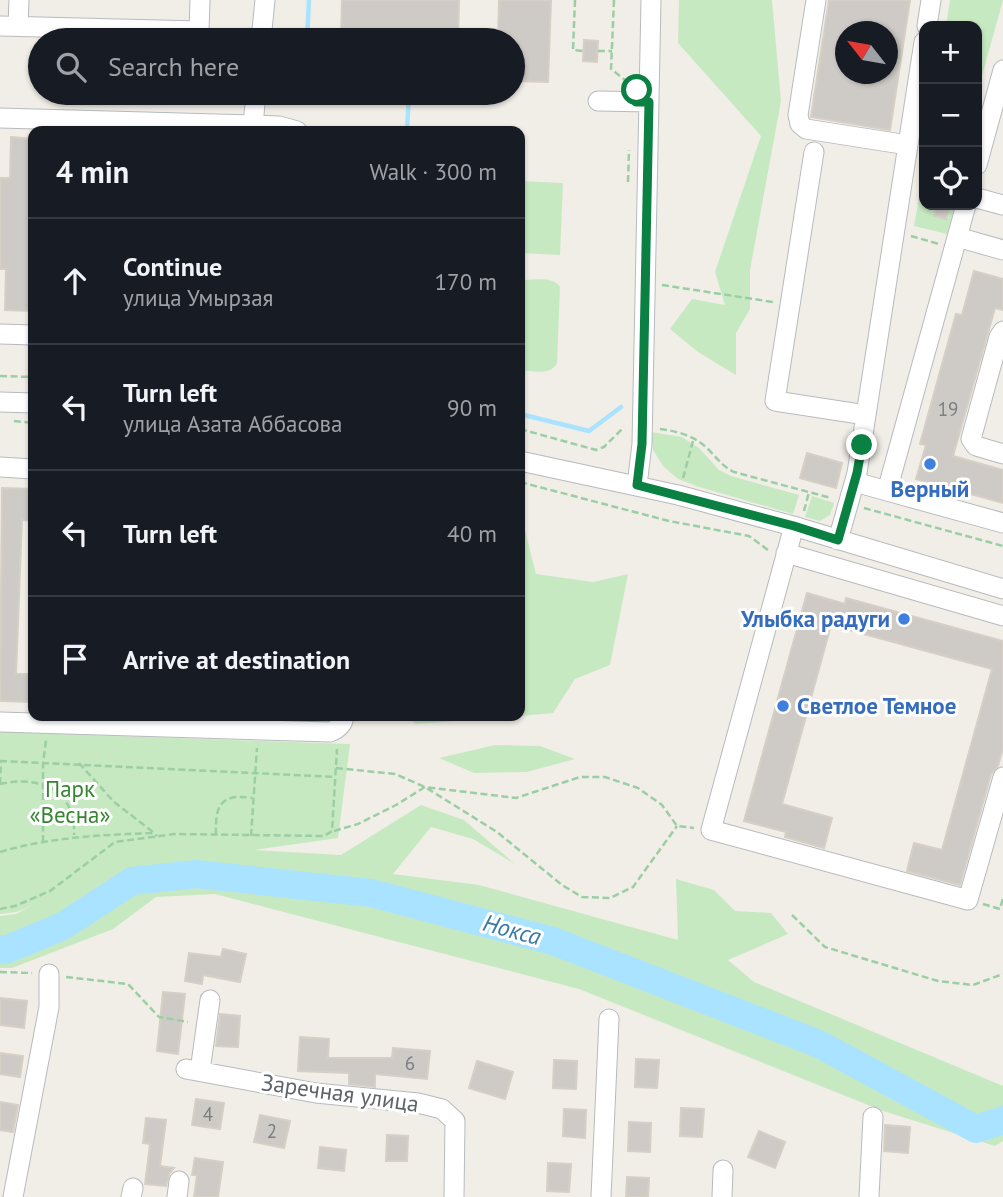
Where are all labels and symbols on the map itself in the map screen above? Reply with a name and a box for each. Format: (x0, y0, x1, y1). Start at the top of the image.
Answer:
north arrow (835, 21, 898, 84)
route start (621, 74, 652, 105)
house number: 19 (938, 397, 958, 421)
route end (846, 429, 877, 460)
marker: Верный (922, 456, 938, 472)
place label: Верный (891, 474, 969, 503)
place label: Улыбка радуги (740, 604, 890, 633)
marker: Улыбка радуги (896, 611, 912, 627)
place label: Светлое Темное (797, 691, 956, 720)
marker: Светлое Темное (775, 698, 791, 714)
park label: Парк «Весна» (29, 774, 111, 829)
water label: Нокса (480, 907, 545, 952)
house number: 6 (405, 1051, 415, 1075)
street label: Заречная улица (259, 1067, 421, 1118)
house number: 4 (203, 1102, 213, 1126)
house number: 2 (267, 1119, 277, 1143)

